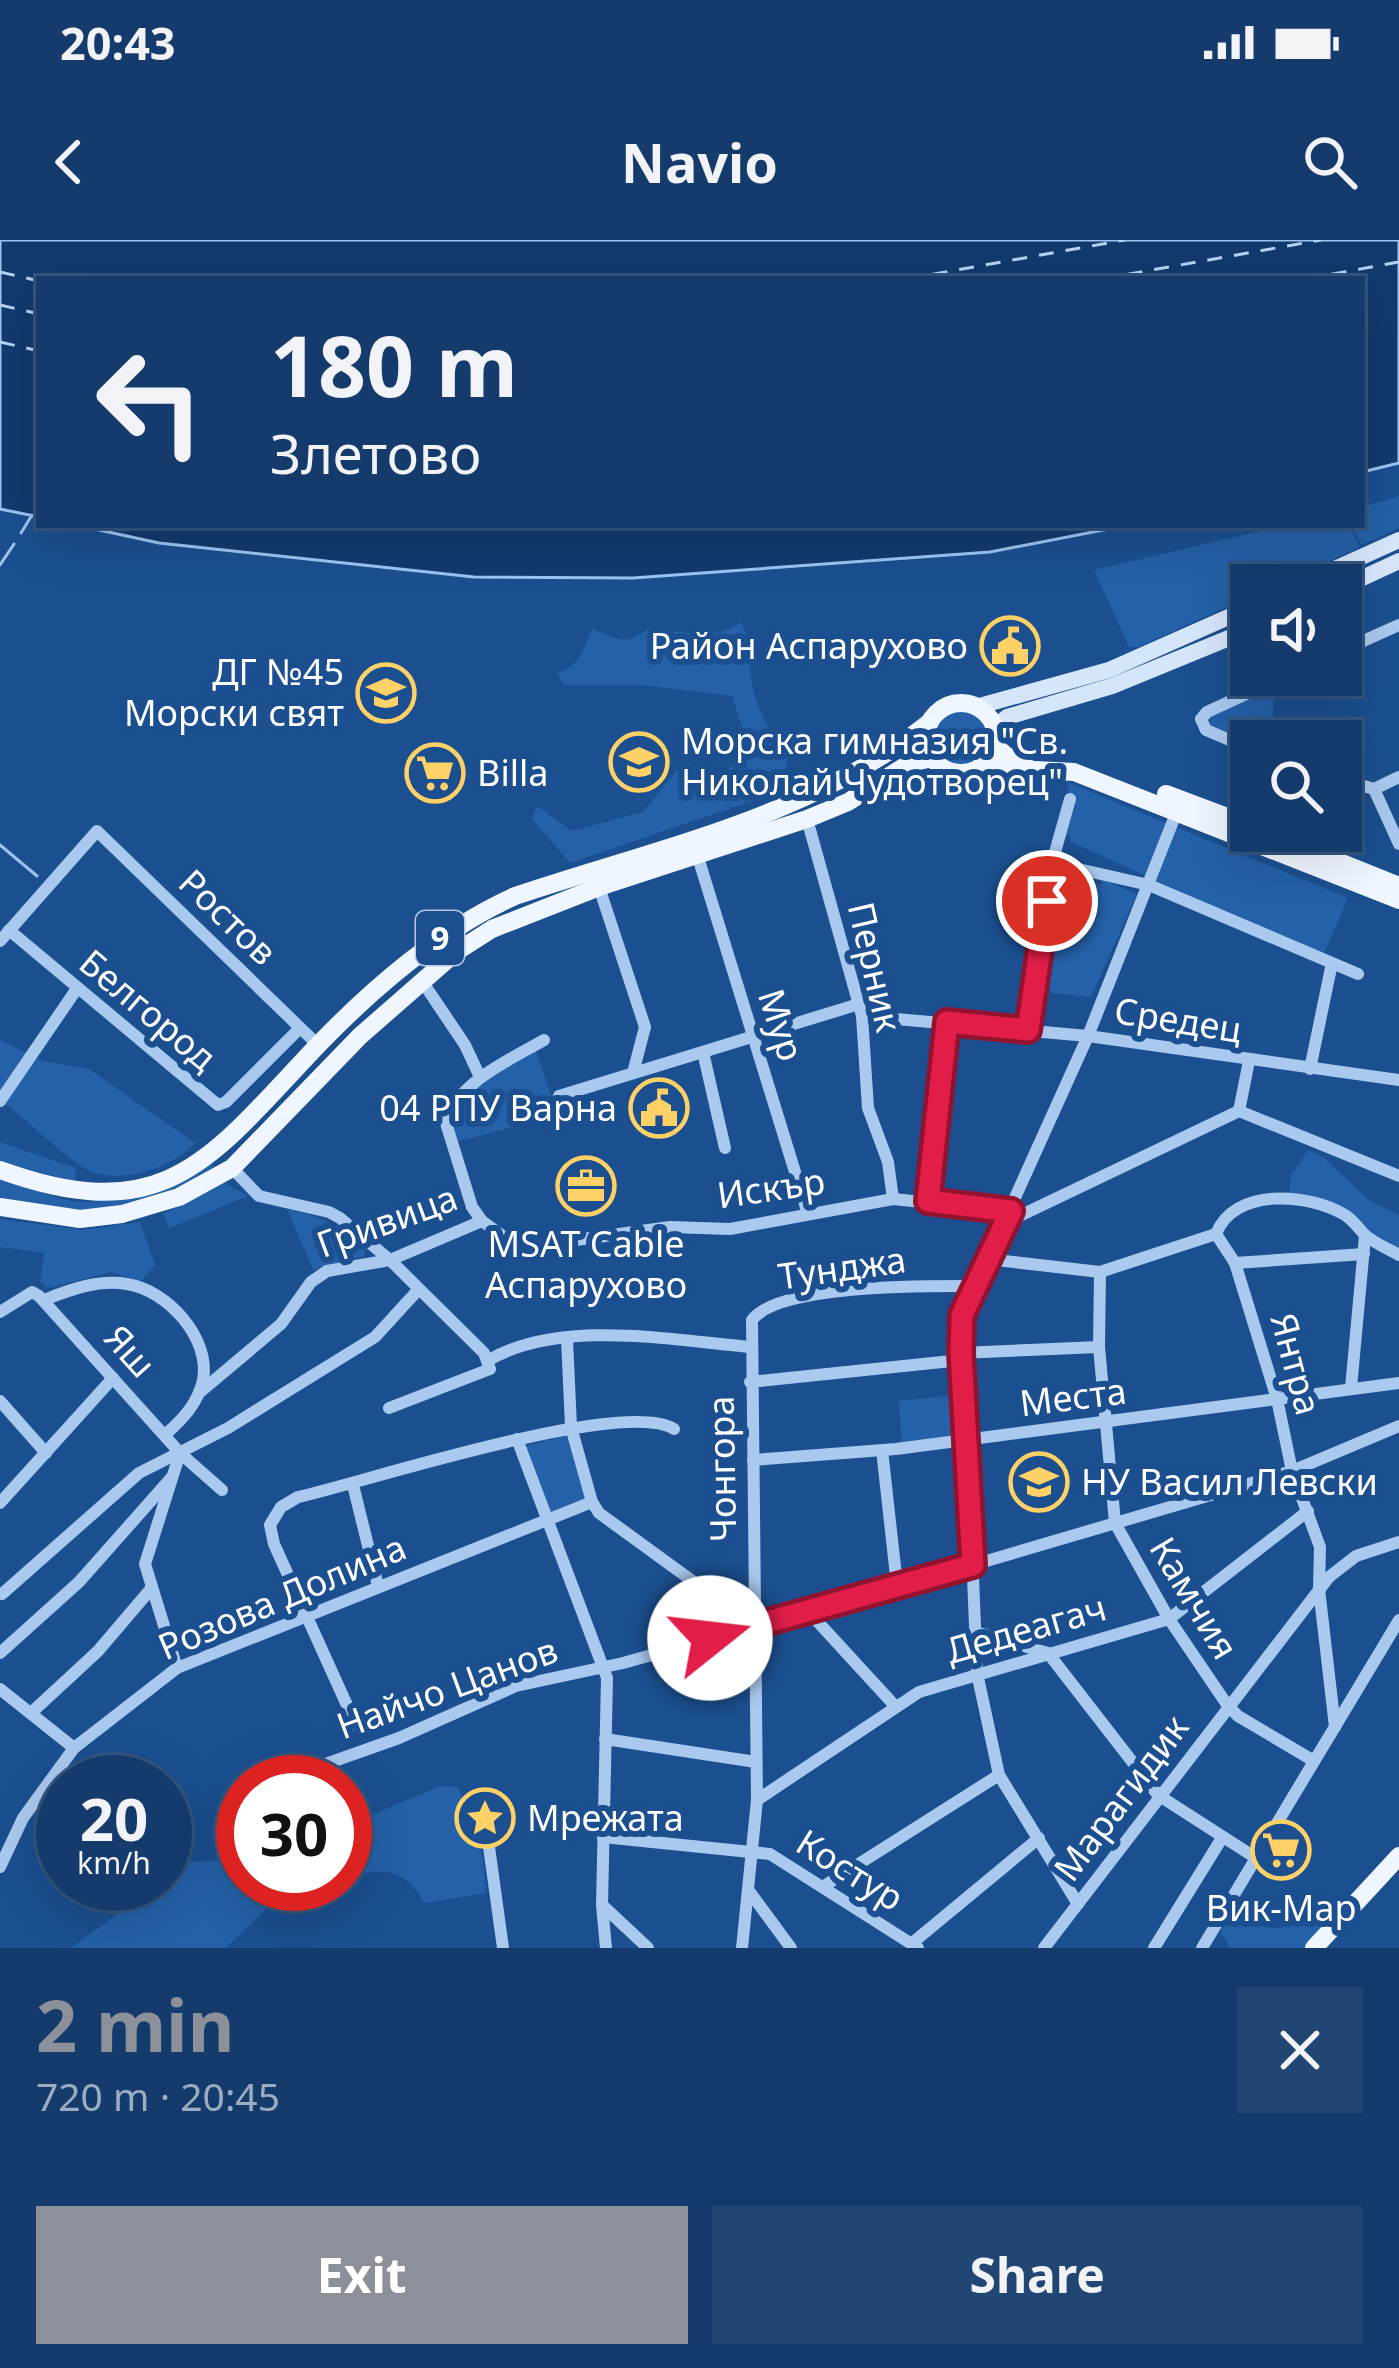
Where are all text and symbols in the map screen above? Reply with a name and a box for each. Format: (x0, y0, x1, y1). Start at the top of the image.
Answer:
text: 20:43 (60, 12, 176, 73)
text: Navio (621, 125, 778, 199)
icon: back (36, 129, 102, 195)
icon: search (1297, 129, 1363, 195)
text: 180 m (270, 307, 518, 422)
icon: left (72, 324, 228, 480)
text: Злетово (270, 416, 481, 490)
map controls (1230, 564, 1362, 852)
button: sound (1230, 564, 1362, 696)
public building icon: Район Аспарухово (979, 615, 1041, 677)
place label: Район Аспарухово (650, 621, 968, 670)
place label: ДГ №45 Морски свят (124, 647, 344, 737)
school or university icon: ДГ №45 Морски свят (355, 662, 417, 724)
place label: Морска гимназия "Св. Николай Чудотворец" (681, 716, 1068, 806)
button: search (1230, 720, 1362, 852)
school or university icon: Морска гимназия "Св. Николай Чудотворец" (608, 731, 670, 793)
supermarket icon: Billa (404, 742, 466, 804)
place label: Billa (477, 748, 548, 797)
pin (996, 850, 1098, 952)
street label: Ростов (169, 858, 288, 975)
icon: arrive (1014, 868, 1080, 934)
street label: Перник (837, 897, 914, 1037)
road number: 9 (416, 911, 464, 965)
street label: Белгород (70, 938, 227, 1081)
street label: Мур (747, 983, 816, 1067)
street label: Средец (1111, 985, 1245, 1054)
public building icon: 04 РПУ Варна (628, 1077, 690, 1139)
place label: 04 РПУ Варна (379, 1083, 617, 1132)
office icon: MSAT Cable Аспарухово (555, 1155, 617, 1217)
street label: Искър (714, 1156, 828, 1219)
street label: Гривица (310, 1173, 464, 1269)
place label: MSAT Cable Аспарухово (485, 1219, 687, 1309)
street label: Тунджа (775, 1234, 909, 1301)
street label: Янтра (1259, 1307, 1334, 1420)
street label: Яш (94, 1314, 167, 1388)
street label: Места (1017, 1366, 1129, 1427)
street label: Чонгора (696, 1395, 747, 1543)
school or university icon: НУ Васил Левски (1008, 1451, 1070, 1513)
place label: НУ Васил Левски (1081, 1457, 1378, 1506)
street label: Розова Долина (150, 1522, 413, 1671)
street label: Камчия (1139, 1528, 1250, 1668)
position arrow (647, 1575, 773, 1701)
street label: Дедеагач (940, 1582, 1112, 1675)
street label: Найчо Цанов (330, 1625, 564, 1750)
street label: Марагидик (1042, 1705, 1199, 1891)
speed limit sign: 30 (216, 1755, 372, 1911)
text: 20 (80, 1777, 148, 1859)
place icon: Мрежата (454, 1787, 516, 1849)
place label: Мрежата (527, 1793, 684, 1842)
street label: Костур (787, 1818, 913, 1922)
supermarket icon: Вик-Мар (1250, 1819, 1312, 1881)
text: km/h (77, 1842, 151, 1883)
place label: Вик-Мар (1206, 1883, 1356, 1932)
text: 2 min (36, 1975, 234, 2073)
button: close (1237, 1987, 1363, 2113)
text: 720 m · 20:45 (36, 2069, 280, 2122)
button: Exit (36, 2206, 688, 2344)
button: Share (712, 2206, 1363, 2344)

